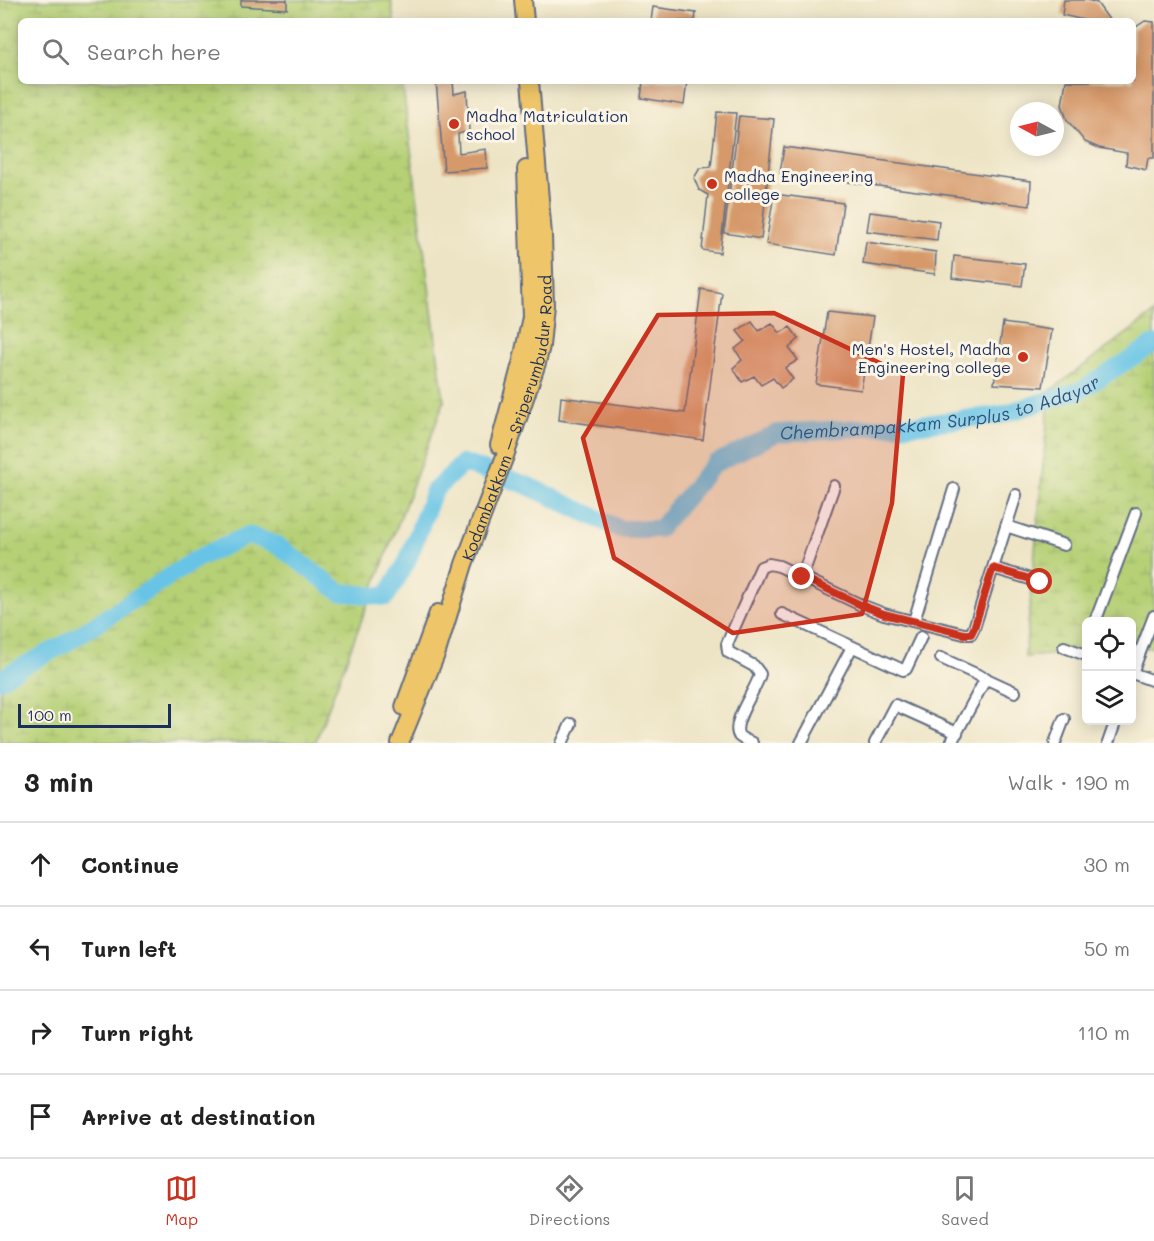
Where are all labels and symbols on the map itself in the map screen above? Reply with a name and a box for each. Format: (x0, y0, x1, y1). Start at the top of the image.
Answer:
north arrow (1010, 102, 1064, 156)
place label: Madha Matriculation school (466, 105, 628, 144)
marker: Madha Matriculation school (447, 117, 461, 131)
place label: Madha Engineering college (724, 165, 873, 204)
marker: Madha Engineering college (705, 177, 719, 191)
street label: Kodambakkam – Sriperumbudur Road (456, 275, 555, 563)
place label: Men's Hostel, Madha Engineering college (852, 338, 1011, 377)
marker: Men's Hostel, Madha Engineering college (1016, 350, 1030, 364)
water label: Chembrampakkam Surplus to Adayar (779, 369, 1104, 445)
route end (788, 563, 814, 589)
route start (1026, 568, 1052, 594)
scale bar (18, 701, 171, 728)

